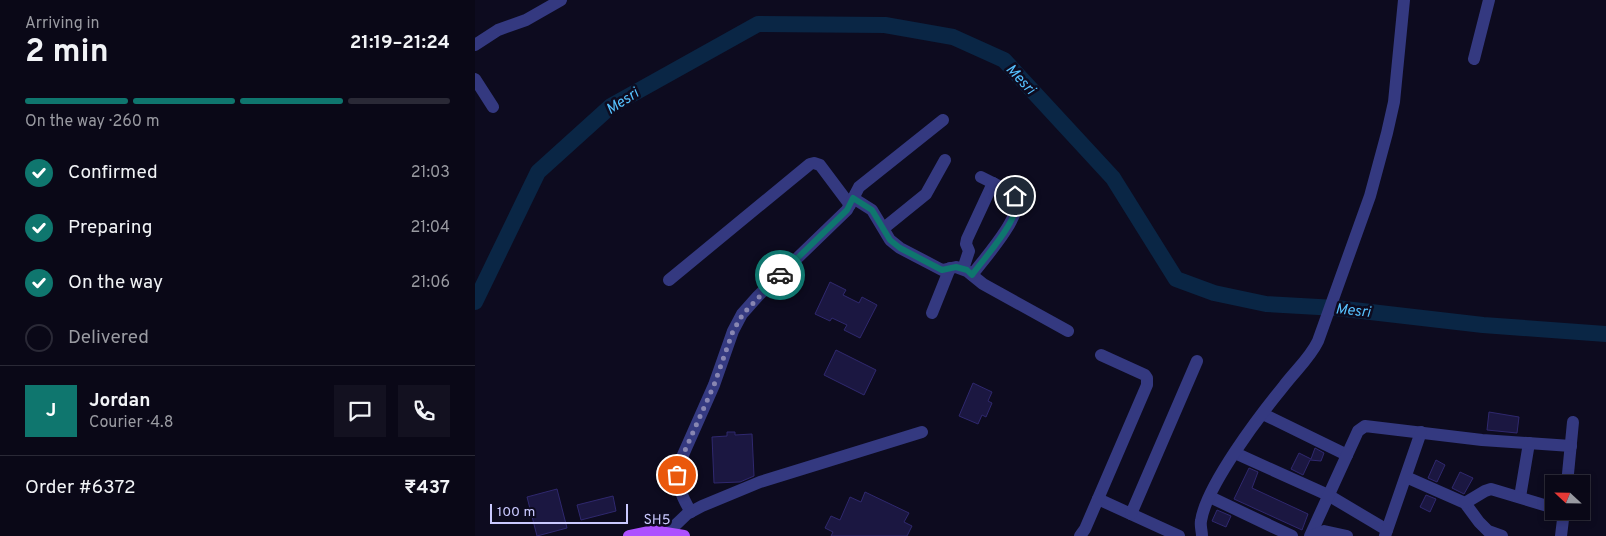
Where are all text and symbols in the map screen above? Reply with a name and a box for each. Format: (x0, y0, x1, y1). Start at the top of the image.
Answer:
text: Arriving in (25, 14, 100, 34)
text: 21:19–21:24 (350, 31, 450, 55)
text: 2 min (25, 33, 109, 73)
water label: Mesri (1001, 61, 1040, 100)
water label: Mesri (603, 84, 644, 120)
text: On the way · 260 m (25, 112, 159, 132)
icon: check (25, 159, 53, 187)
text: Confirmed (68, 161, 158, 185)
text: 21:03 (411, 163, 450, 183)
pin (994, 175, 1036, 217)
icon: home (1001, 182, 1029, 210)
icon: check (25, 214, 53, 242)
text: Preparing (68, 216, 152, 240)
text: 21:04 (410, 218, 450, 238)
courier (755, 250, 805, 300)
icon: car (766, 261, 794, 289)
icon: check (25, 269, 53, 297)
text: On the way (68, 271, 163, 295)
text: 21:06 (411, 273, 450, 293)
water label: Mesri (1334, 300, 1373, 323)
text: Delivered (68, 326, 149, 350)
button: chat (334, 385, 386, 437)
button: phone (398, 385, 450, 437)
text: Jordan (89, 389, 151, 413)
text: J (46, 399, 56, 423)
text: Courier · 4.8 (89, 413, 173, 433)
pin (656, 454, 698, 496)
icon: bag (663, 461, 691, 489)
north arrow (1545, 475, 1590, 520)
map controls (1545, 475, 1590, 520)
text: Order #6372 (25, 476, 136, 500)
text: ₹437 (404, 476, 450, 500)
scale bar (490, 501, 627, 524)
text: 100 m (497, 504, 535, 521)
street label: SH5 (643, 512, 671, 529)

